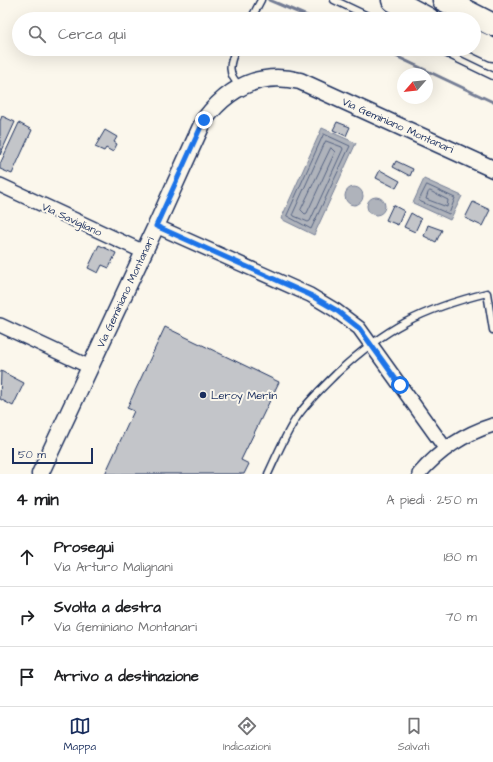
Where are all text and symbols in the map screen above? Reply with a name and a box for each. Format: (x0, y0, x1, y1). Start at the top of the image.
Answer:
search box (12, 12, 481, 56)
icon: search (26, 23, 48, 45)
text: Cerca qui (58, 24, 126, 45)
north arrow (397, 68, 433, 104)
street label: Via Geminiano Montanari (340, 94, 456, 157)
route end (195, 111, 213, 129)
street label: Via Savigliano (39, 199, 105, 241)
street label: Via Geminiano Montanari (93, 234, 158, 350)
route start (391, 376, 409, 394)
place label: Leroy Merlin (211, 388, 278, 404)
marker: Leroy Merlin (198, 390, 208, 400)
scale bar (12, 446, 93, 465)
text: 50 m (18, 447, 46, 462)
text: 4 min (16, 488, 59, 512)
text: A piedi · 250 m (386, 491, 477, 509)
text: Prosegui (54, 537, 114, 558)
icon: ahead (16, 546, 38, 568)
text: 180 m (443, 548, 477, 566)
text: Via Arturo Malignani (54, 558, 173, 576)
text: Svolta a destra (54, 597, 161, 618)
icon: right (16, 606, 38, 628)
text: 70 m (445, 608, 477, 626)
text: Via Geminiano Montanari (54, 618, 197, 636)
icon: arrive (16, 666, 38, 688)
text: Arrivo a destinazione (54, 666, 199, 687)
tab: Mappa (64, 715, 96, 754)
tab: Indicazioni (223, 715, 271, 754)
tab: Salvati (398, 715, 429, 754)

